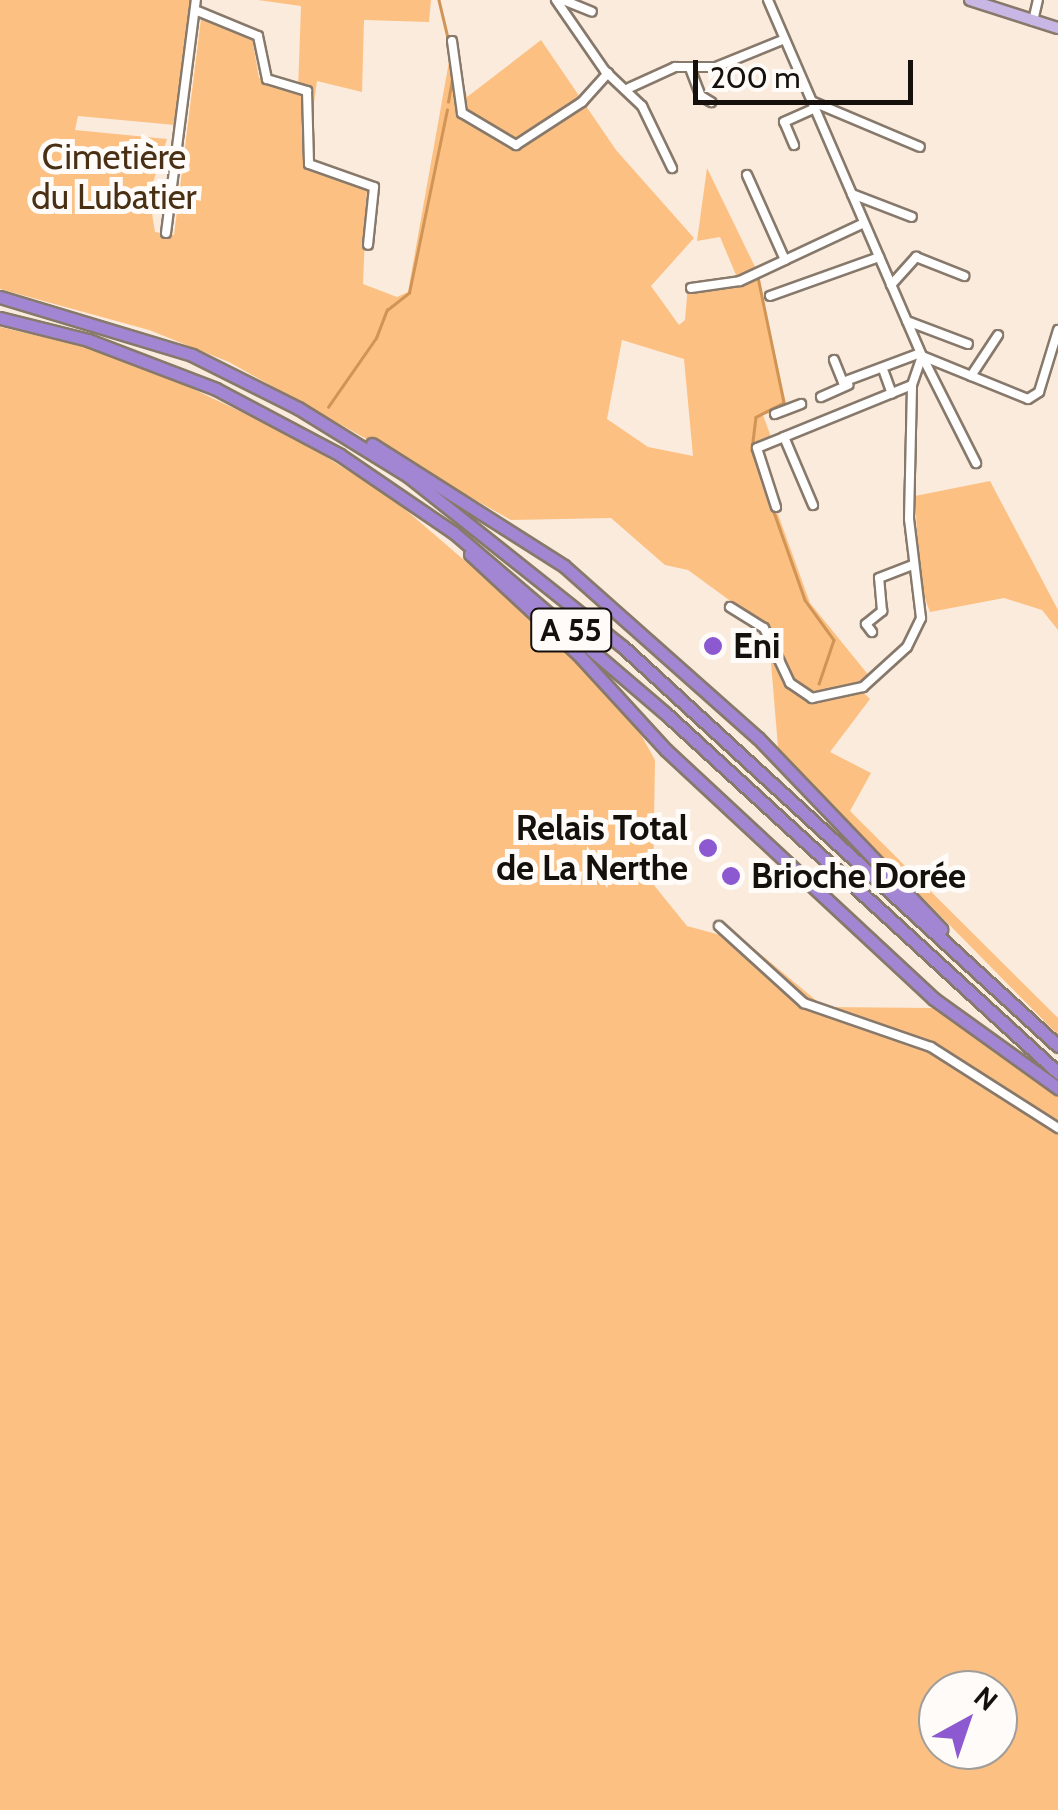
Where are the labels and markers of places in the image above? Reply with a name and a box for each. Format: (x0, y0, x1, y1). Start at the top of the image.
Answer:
place label: Eni (733, 625, 780, 667)
marker: Eni (702, 635, 724, 657)
place label: Relais Total de La Nerthe (496, 807, 688, 889)
marker: Relais Total de La Nerthe (697, 837, 719, 859)
place label: Brioche Dorée (751, 855, 966, 897)
marker: Brioche Dorée (720, 865, 742, 887)

